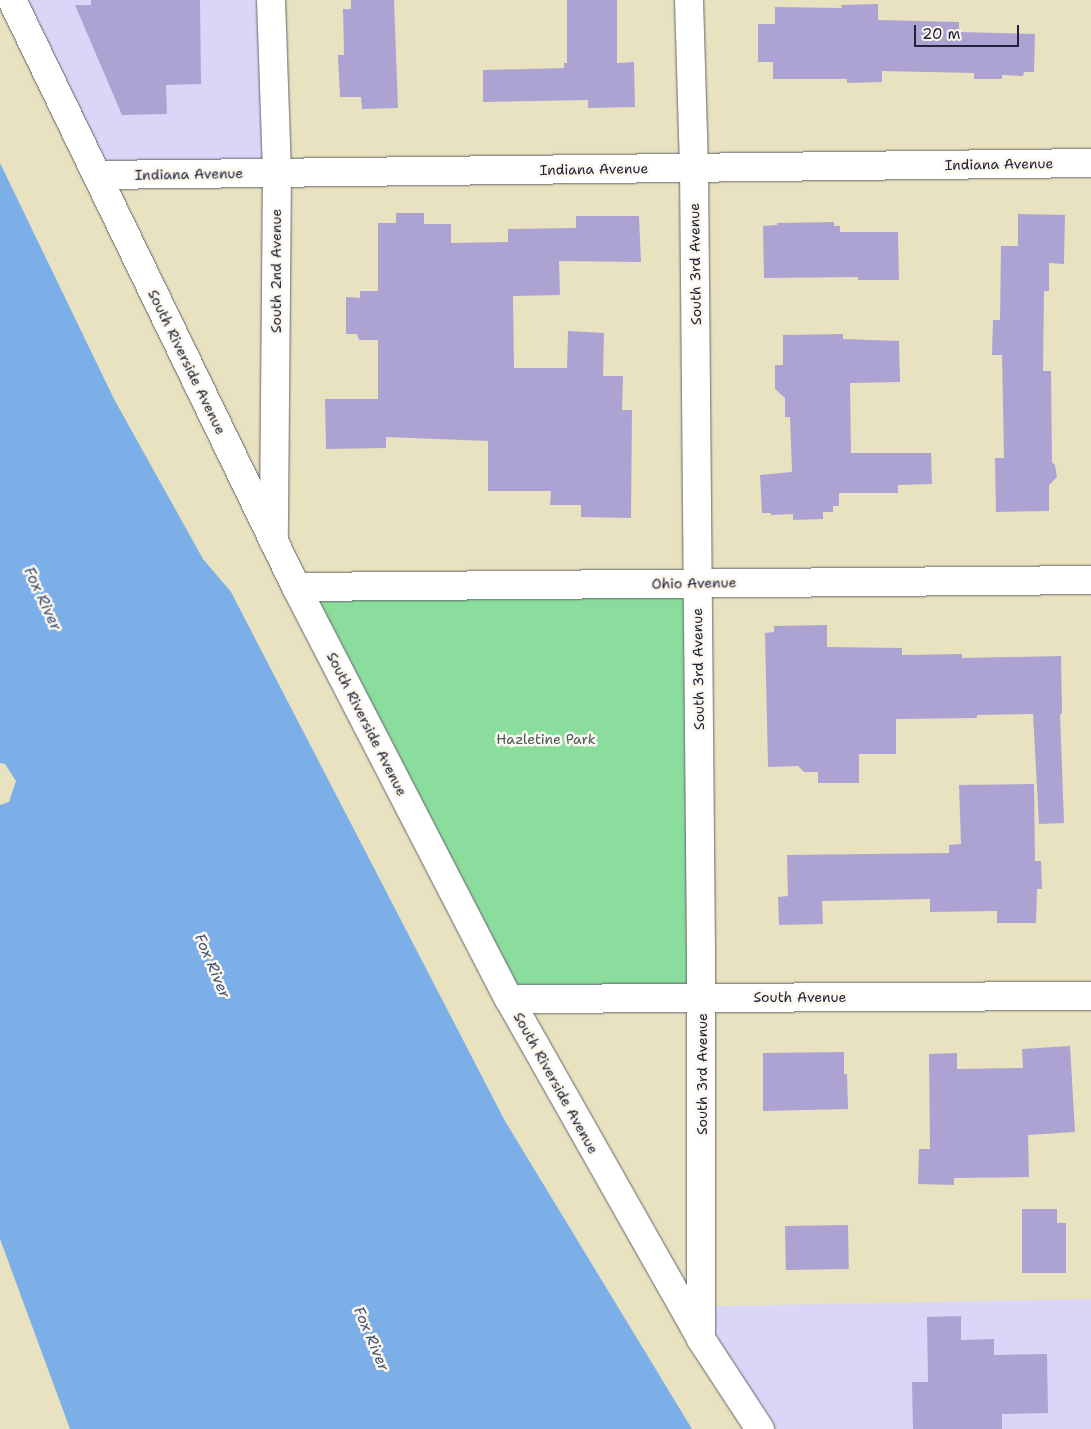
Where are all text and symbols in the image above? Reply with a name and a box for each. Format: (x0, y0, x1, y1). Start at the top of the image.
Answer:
scale bar (916, 15, 1021, 47)
text: 20 m (922, 24, 961, 44)
street label: Indiana Avenue (945, 155, 1053, 173)
street label: Indiana Avenue (540, 160, 648, 178)
street label: Indiana Avenue (135, 165, 243, 183)
street label: South 3rd Avenue (686, 203, 704, 325)
street label: South 2nd Avenue (268, 209, 284, 333)
street label: South Riverside Avenue (145, 287, 229, 437)
water label: Fox River (19, 564, 65, 634)
street label: Ohio Avenue (651, 574, 737, 592)
street label: South 3rd Avenue (689, 608, 707, 730)
street label: South Riverside Avenue (323, 649, 411, 799)
park label: Hazletine Park (496, 731, 596, 747)
water label: Fox River (190, 931, 234, 1001)
street label: South Avenue (754, 989, 846, 1005)
street label: South Riverside Avenue (510, 1009, 602, 1157)
street label: South 3rd Avenue (694, 1013, 710, 1135)
water label: Fox River (349, 1304, 393, 1374)

